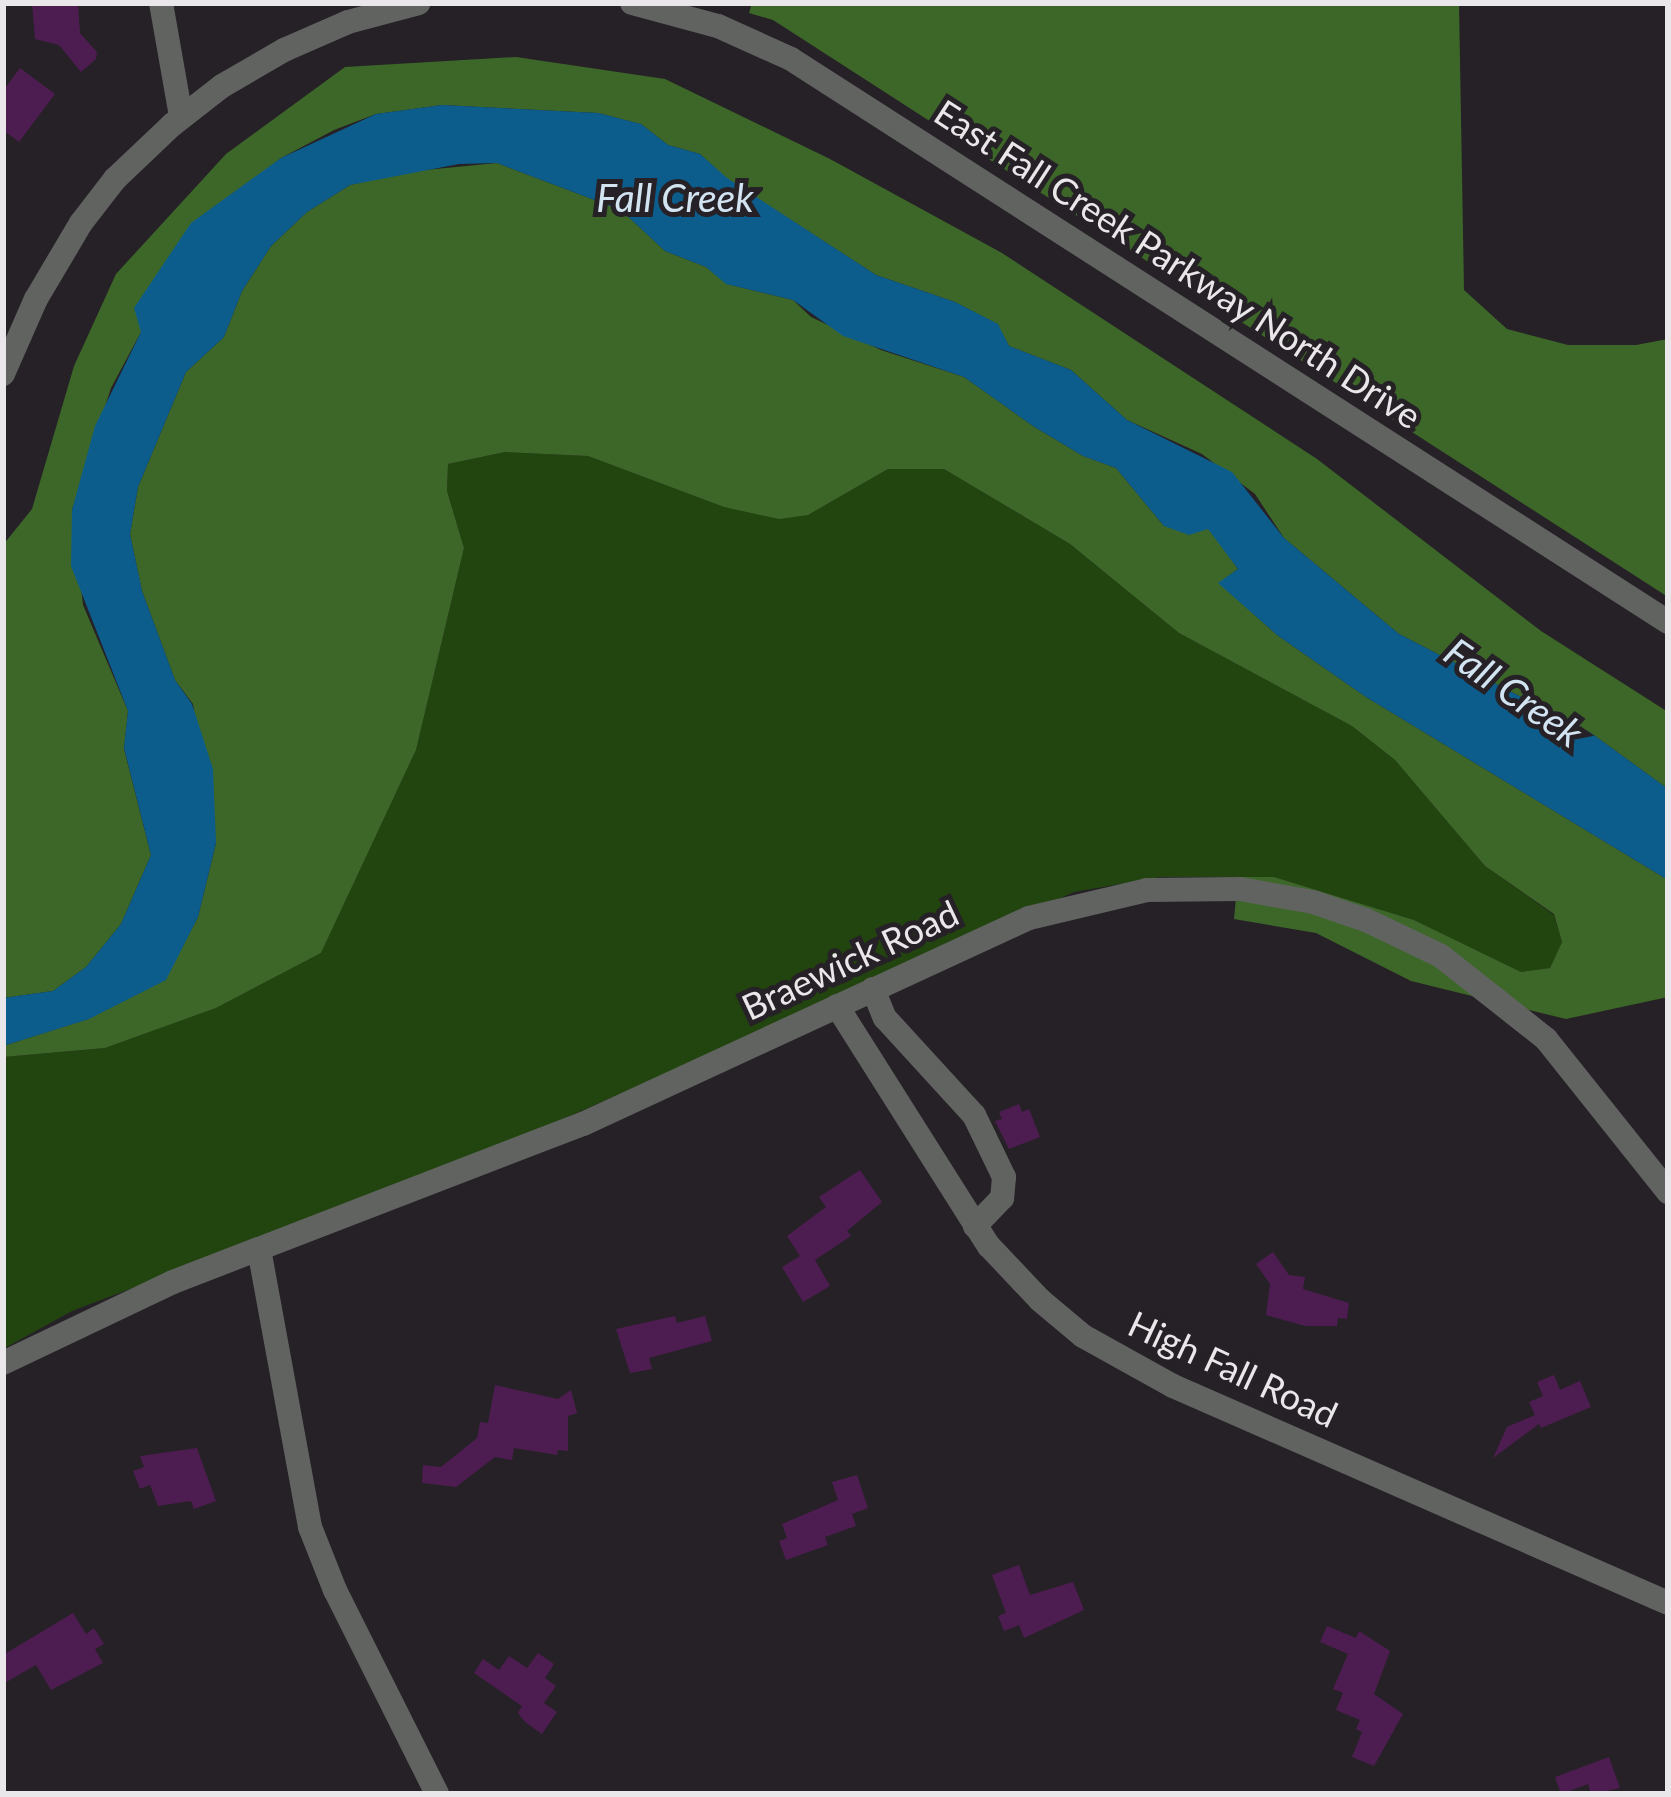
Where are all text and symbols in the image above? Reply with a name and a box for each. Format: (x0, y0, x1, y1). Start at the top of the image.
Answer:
street label: East Fall Creek Parkway North Drive (926, 90, 1430, 438)
water label: Fall Creek (596, 174, 754, 220)
water label: Fall Creek (1436, 628, 1592, 756)
street label: Braewick Road (735, 891, 965, 1029)
street label: High Fall Road (1122, 1302, 1344, 1436)

